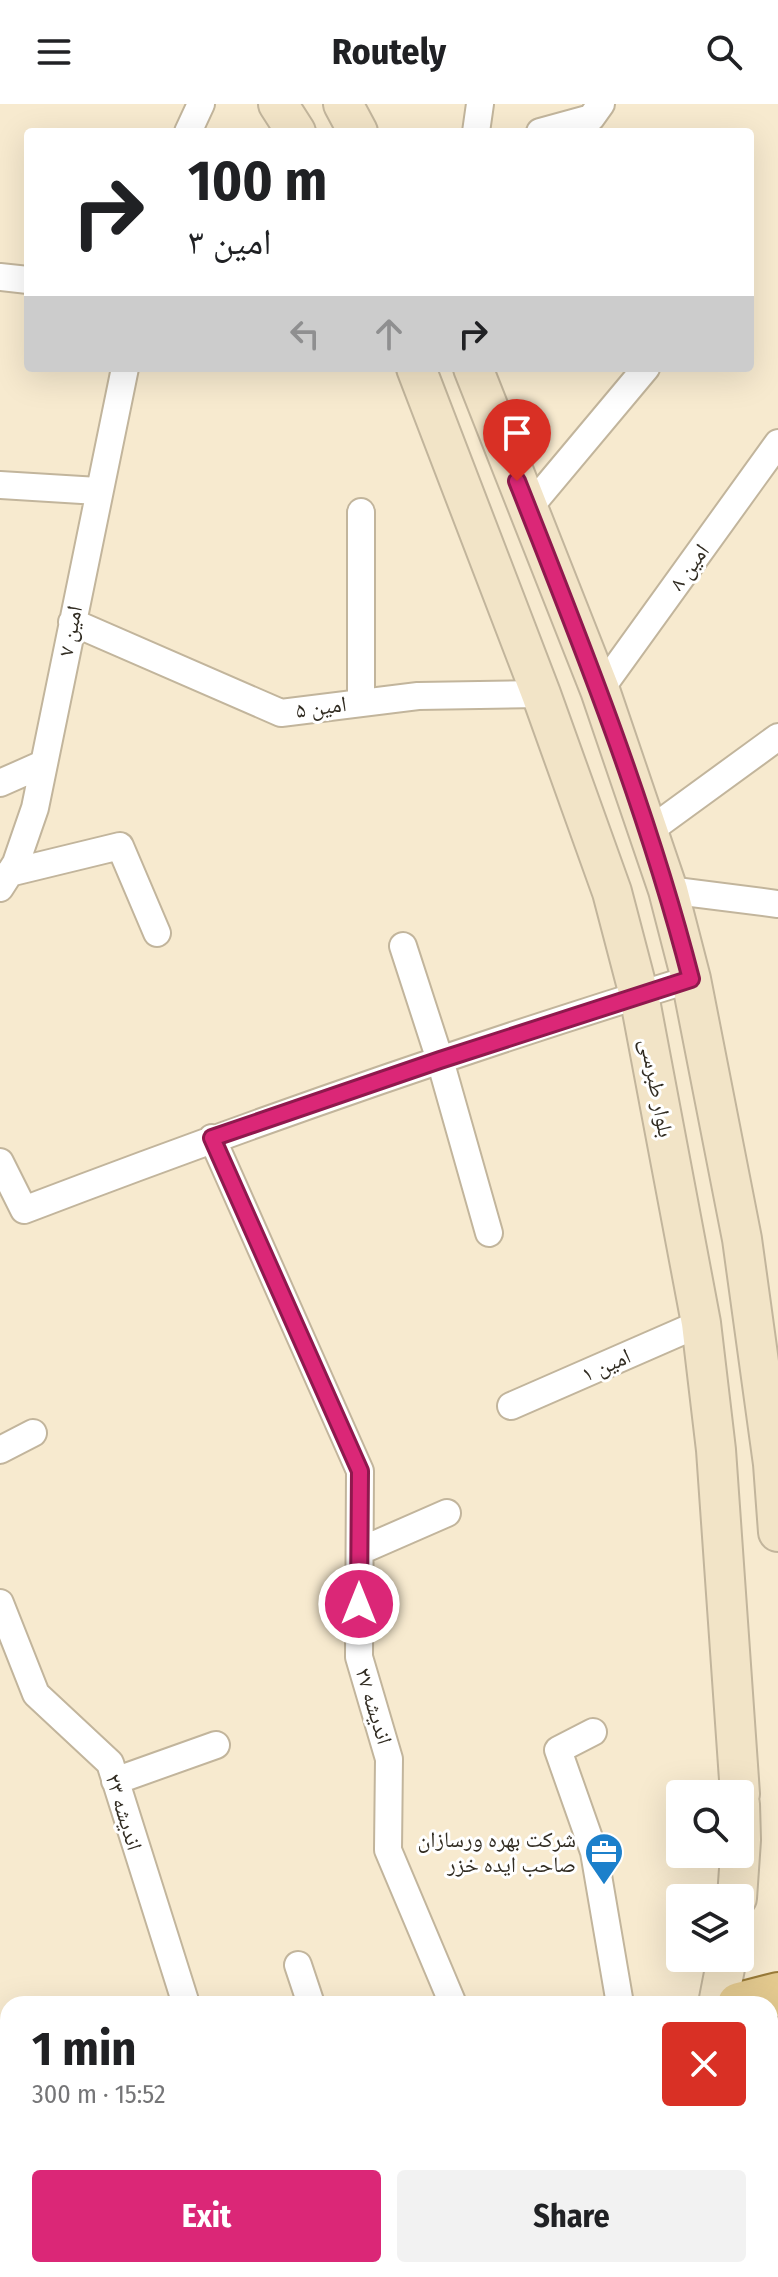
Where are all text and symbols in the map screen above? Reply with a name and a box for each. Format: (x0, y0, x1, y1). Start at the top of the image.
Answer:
icon: menu (32, 30, 76, 74)
text: Routely (332, 30, 446, 74)
icon: search (702, 30, 746, 74)
text: 100 m (188, 148, 327, 215)
icon: right (56, 160, 160, 264)
text: امین ۳ (188, 220, 272, 264)
icon: left (283, 312, 327, 356)
icon: ahead (367, 312, 411, 356)
icon: right (451, 312, 495, 356)
pin (483, 399, 551, 481)
icon: arrive (495, 411, 539, 455)
street label: امین ۸ (663, 538, 715, 596)
street label: امین ۷ (52, 603, 88, 659)
street label: امین ۵ (294, 690, 348, 724)
street label: بلوار طبرسی (634, 1036, 680, 1140)
street label: امین ۱ (577, 1342, 635, 1388)
position arrow (317, 1562, 401, 1646)
street label: اندیشه ۲۷ (350, 1664, 398, 1748)
street label: اندیشه ۲۳ (100, 1770, 148, 1854)
map controls (666, 1780, 754, 1972)
button: search (666, 1780, 754, 1868)
place label: شرکت بهره ورسازان صاحب ایده خزر (417, 1826, 576, 1878)
office icon: شرکت بهره ورسازان صاحب ایده خزر (583, 1831, 625, 1886)
button: layers (666, 1884, 754, 1972)
text: 1 min (32, 2020, 137, 2078)
button: close (662, 2022, 746, 2106)
text: 300 m · 15:52 (32, 2079, 165, 2110)
button: Exit (32, 2170, 381, 2262)
button: Share (397, 2170, 746, 2262)

